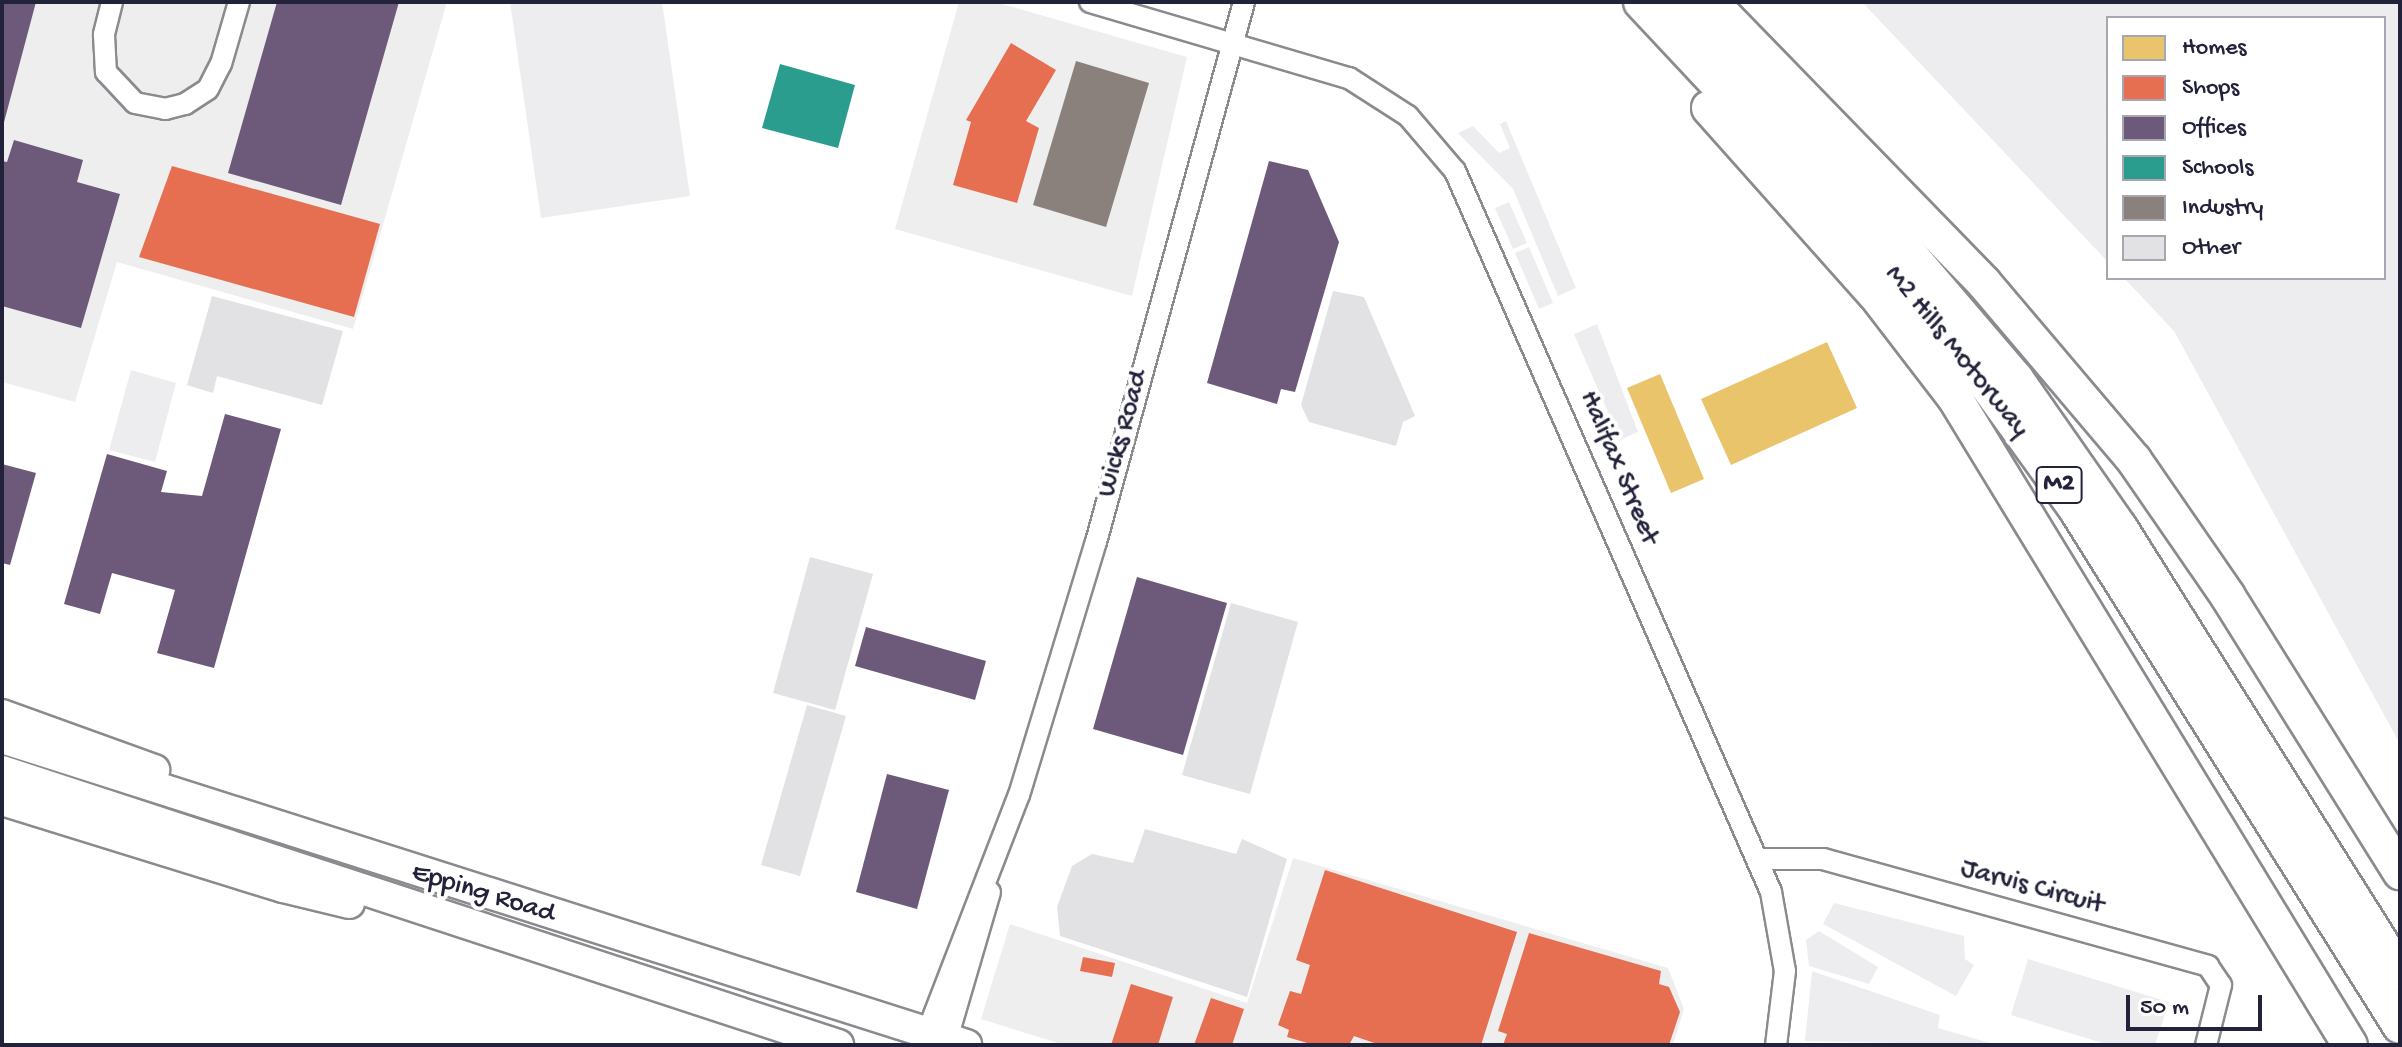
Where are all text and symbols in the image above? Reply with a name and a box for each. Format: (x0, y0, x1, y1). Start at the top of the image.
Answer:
legend (2106, 16, 2386, 280)
text: Homes (2182, 34, 2246, 63)
text: Shops (2182, 74, 2239, 103)
text: Offices (2182, 114, 2246, 143)
text: Schools (2182, 154, 2253, 183)
text: Industry (2182, 194, 2263, 223)
text: Other (2182, 234, 2240, 263)
street label: M2 Hills Motorway (1876, 259, 2036, 445)
street label: Wicks Road (1091, 367, 1157, 501)
street label: Halifax Street (1571, 386, 1665, 550)
road number: M2 (2035, 463, 2083, 507)
street label: Jarvis Circuit (1957, 853, 2107, 923)
street label: Epping Road (407, 856, 559, 932)
scale bar (2130, 979, 2266, 1029)
text: 50 m (2140, 994, 2189, 1023)

